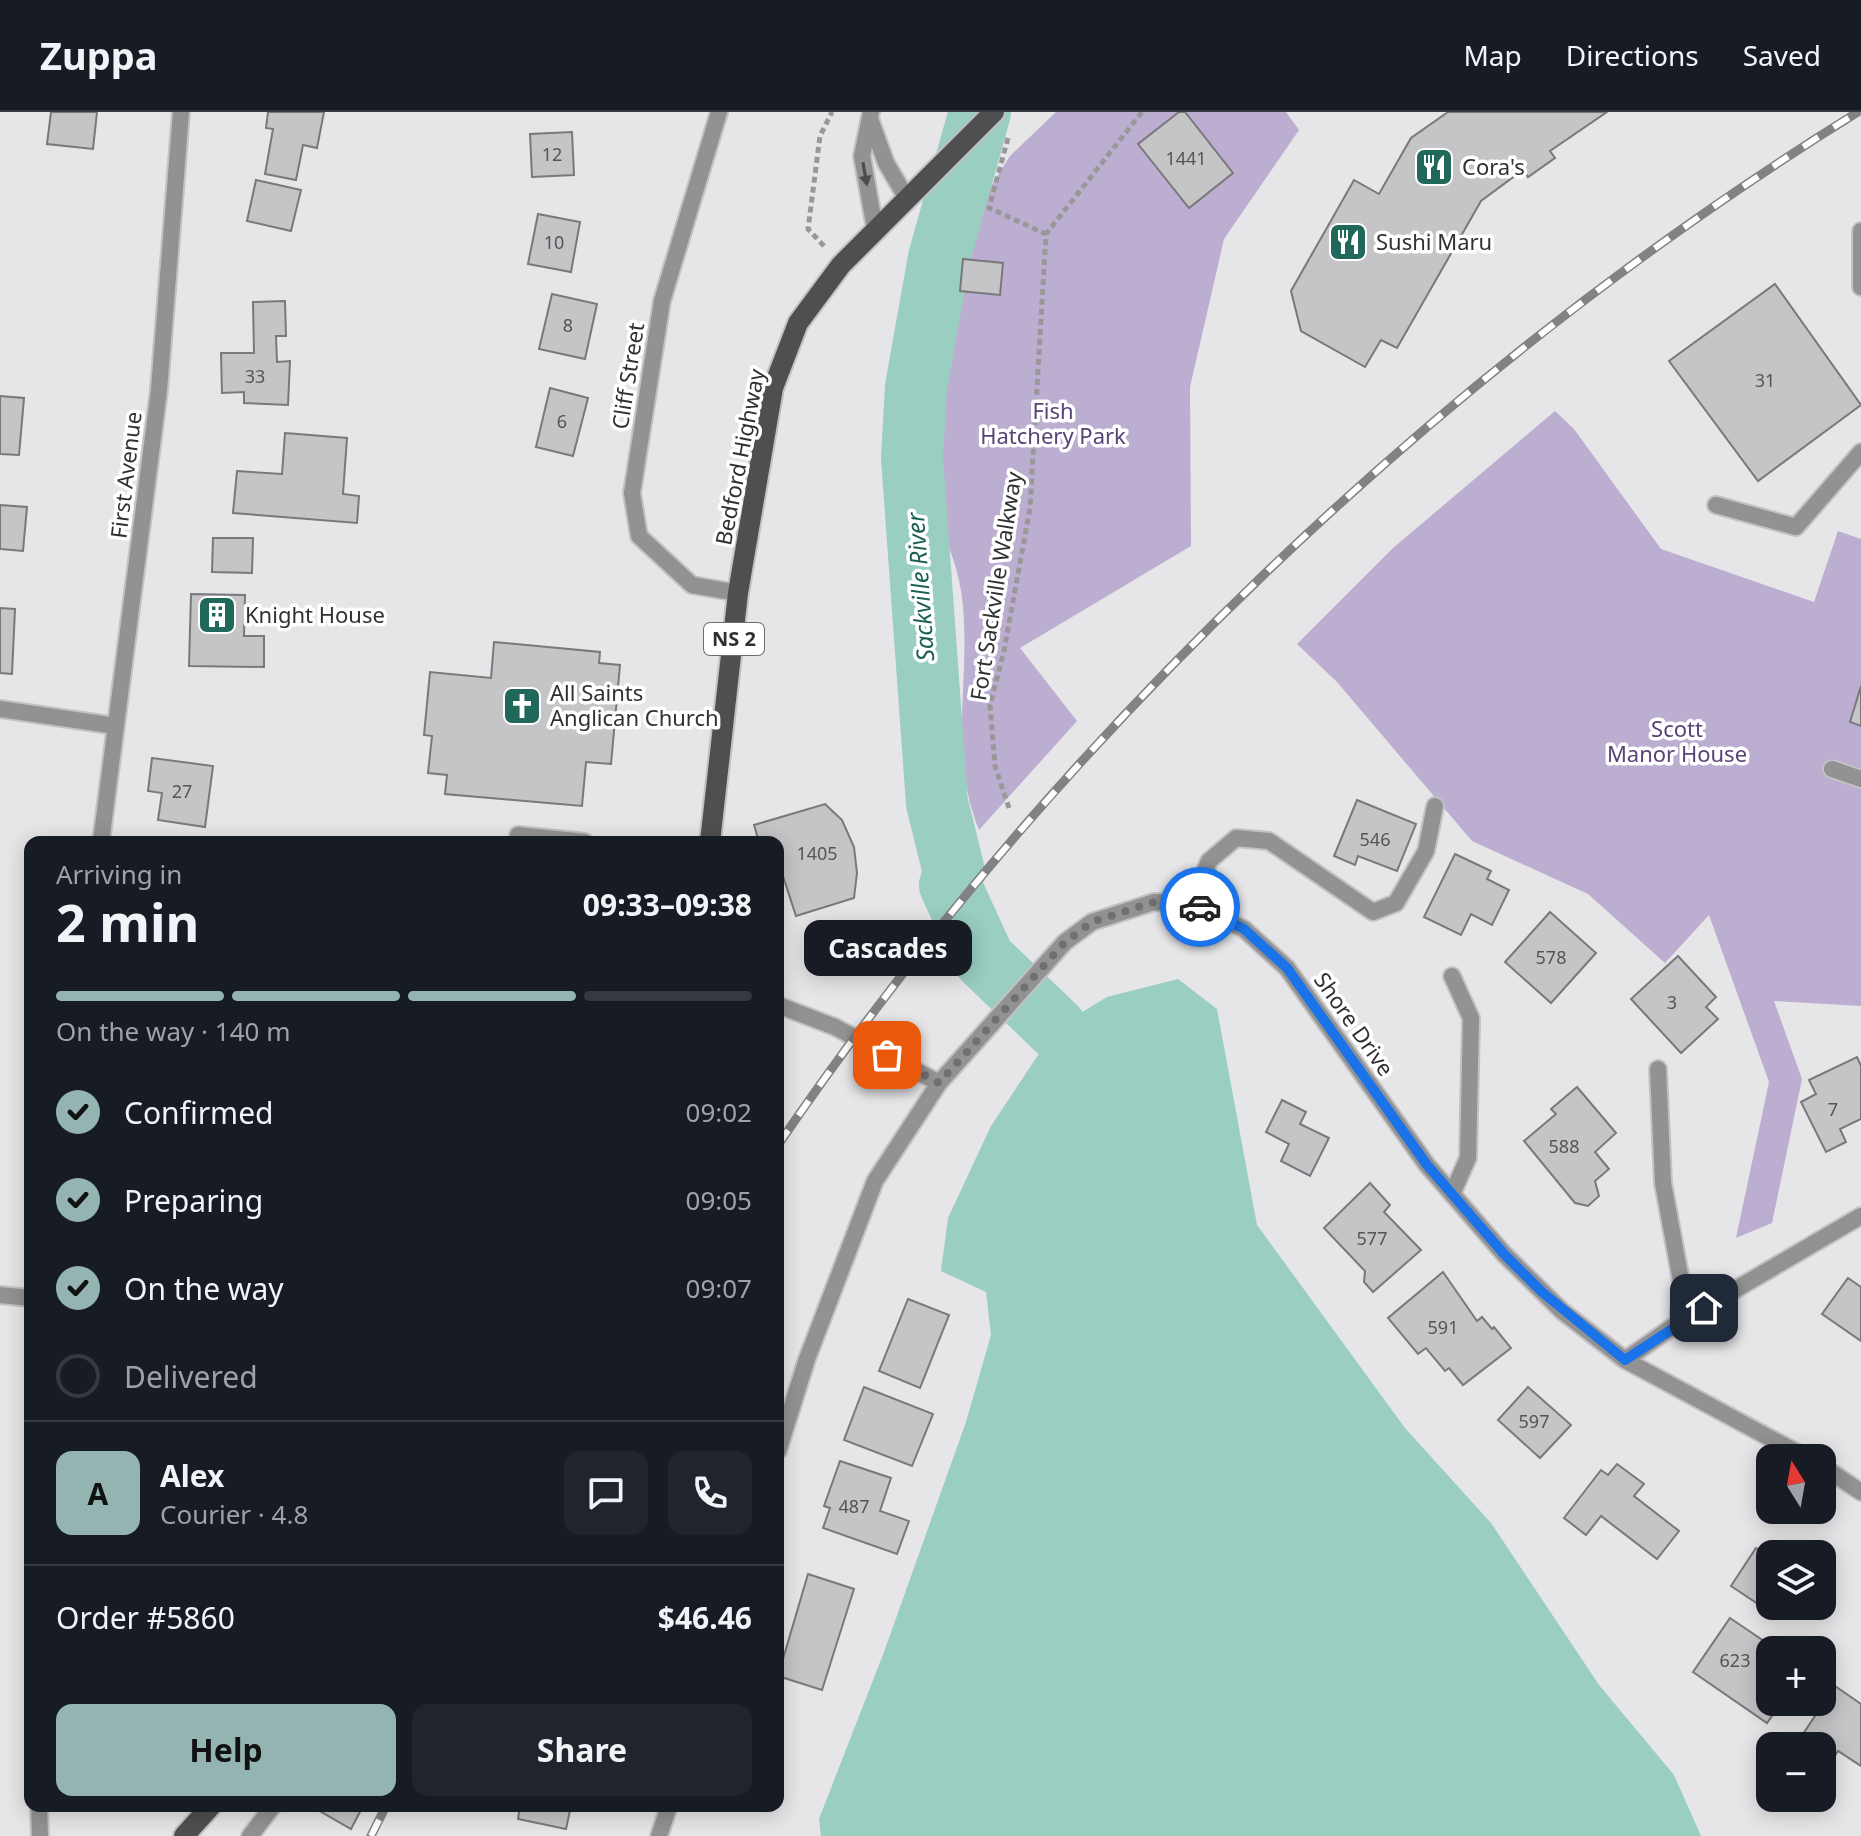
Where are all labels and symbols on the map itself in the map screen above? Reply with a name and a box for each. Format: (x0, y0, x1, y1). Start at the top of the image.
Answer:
house number: 12 (542, 142, 562, 166)
house number: 1441 (1165, 146, 1207, 170)
restaurant icon: Cora's (1413, 146, 1455, 188)
place label: Cora's (1462, 151, 1525, 181)
one-way arrow (859, 162, 872, 187)
restaurant icon: Sushi Maru (1327, 221, 1369, 263)
place label: Sushi Maru (1376, 226, 1492, 256)
house number: 10 (544, 230, 564, 254)
house number: 8 (563, 313, 573, 337)
street label: Cliff Street (604, 320, 650, 431)
house number: 33 (245, 364, 265, 388)
street label: Bedford Highway (707, 365, 771, 548)
house number: 31 (1755, 368, 1775, 392)
park label: Fish Hatchery Park (980, 395, 1126, 450)
house number: 6 (557, 409, 567, 433)
street label: First Avenue (102, 410, 148, 540)
street label: Fort Sackville Walkway (962, 469, 1028, 702)
water label: Sackville River (898, 510, 941, 663)
building icon: Knight House (196, 594, 238, 636)
place label: Knight House (245, 599, 385, 629)
road number: NS 2 (704, 623, 764, 655)
place label: All Saints Anglican Church (550, 677, 719, 732)
church icon: All Saints Anglican Church (501, 685, 543, 727)
park label: Scott Manor House (1607, 713, 1747, 768)
house number: 27 (172, 779, 192, 803)
house number: 546 (1360, 827, 1390, 851)
house number: 1405 (796, 841, 838, 865)
courier (1160, 867, 1240, 947)
callout: Cascades (803, 919, 971, 975)
house number: 578 (1536, 945, 1566, 969)
street label: Shore Drive (1308, 966, 1402, 1081)
house number: 3 (1667, 990, 1677, 1014)
pin (853, 1021, 921, 1089)
house number: 7 (1828, 1097, 1838, 1121)
house number: 588 (1549, 1134, 1579, 1158)
house number: 577 (1357, 1226, 1387, 1250)
pin (1670, 1274, 1738, 1342)
house number: 591 (1428, 1315, 1458, 1339)
house number: 597 (1519, 1409, 1549, 1433)
north arrow (1756, 1444, 1836, 1524)
house number: 487 (839, 1494, 869, 1518)
house number: 623 (1720, 1648, 1750, 1672)

